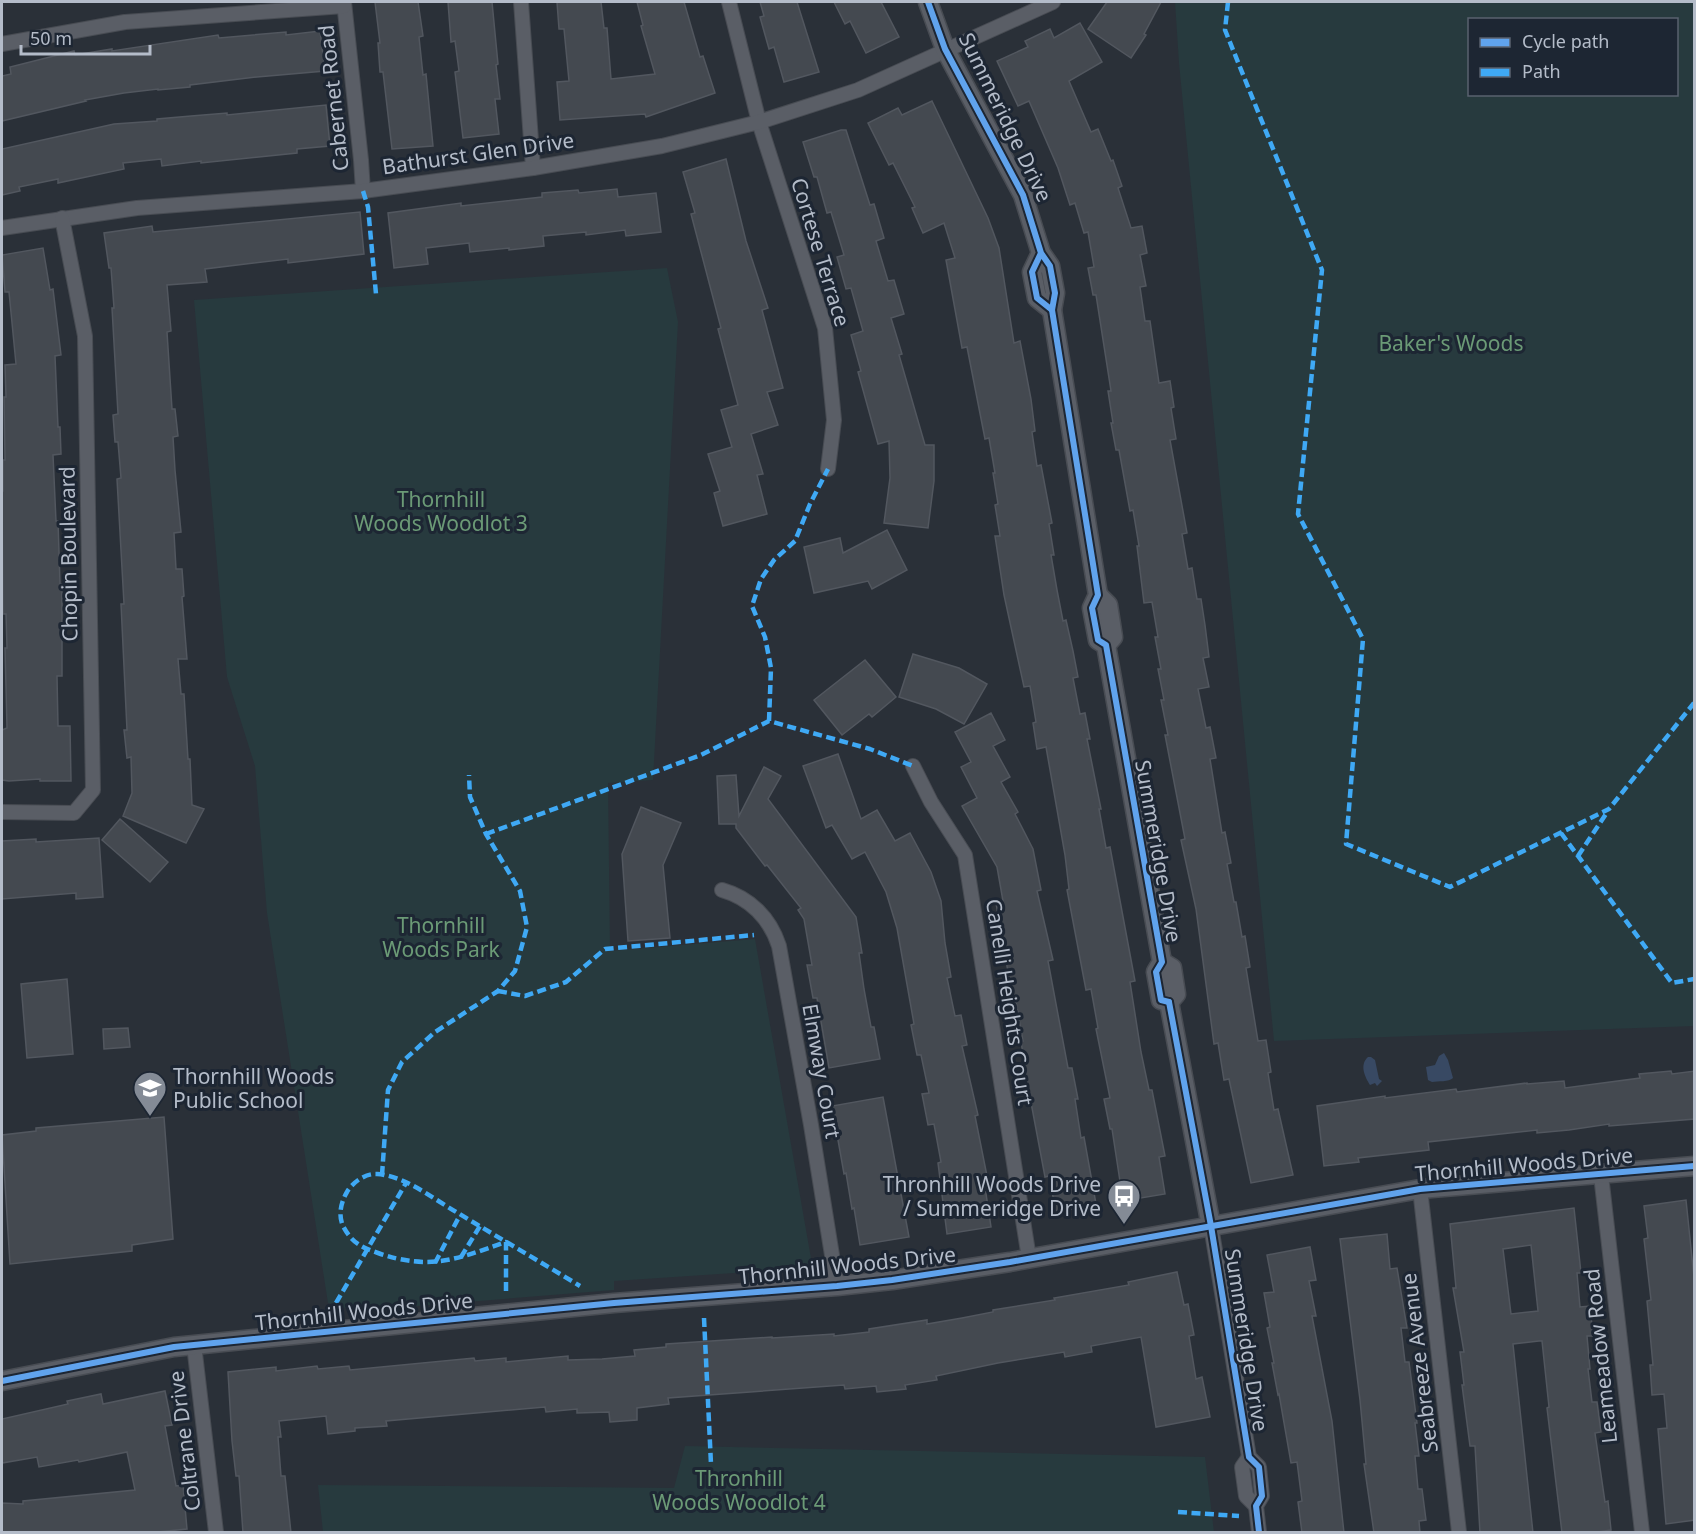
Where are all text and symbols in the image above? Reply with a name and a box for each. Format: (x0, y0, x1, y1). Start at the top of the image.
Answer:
scale bar (21, 18, 150, 56)
legend (1468, 18, 1678, 96)
street label: Cabernet Road (311, 24, 355, 172)
text: 50 m (30, 26, 72, 50)
street label: Summeridge Drive (953, 28, 1059, 206)
text: Cycle path (1522, 29, 1609, 53)
text: Path (1522, 59, 1561, 83)
street label: Bathurst Glen Drive (380, 126, 576, 180)
street label: Cortese Terrace (785, 174, 857, 330)
park label: Baker's Woods (1378, 329, 1524, 357)
street label: Chopin Boulevard (52, 466, 84, 642)
park label: Thornhill Woods Woodlot 3 (354, 485, 528, 537)
street label: Summeridge Drive (1129, 758, 1189, 944)
street label: Canelli Heights Court (980, 897, 1040, 1108)
park label: Thornhill Woods Park (382, 911, 500, 963)
street label: Elmway Court (796, 1001, 848, 1141)
place label: Thornhill Woods Public School (173, 1062, 334, 1114)
school or university icon: Thornhill Woods Public School (132, 1070, 168, 1117)
street label: Thornhill Woods Drive (1414, 1141, 1634, 1187)
place label: Thronhill Woods Drive / Summeridge Drive (883, 1170, 1101, 1222)
bus stop icon: Thronhill Woods Drive / Summeridge Drive (1106, 1178, 1142, 1225)
street label: Thornhill Woods Drive (737, 1240, 957, 1290)
street label: Summeridge Drive (1219, 1247, 1275, 1433)
street label: Leameadow Road (1577, 1267, 1623, 1445)
street label: Seabreeze Avenue (1394, 1272, 1444, 1454)
street label: Thornhill Woods Drive (254, 1286, 474, 1336)
street label: Coltrane Drive (161, 1369, 207, 1513)
park label: Thronhill Woods Woodlot 4 (652, 1464, 826, 1516)

